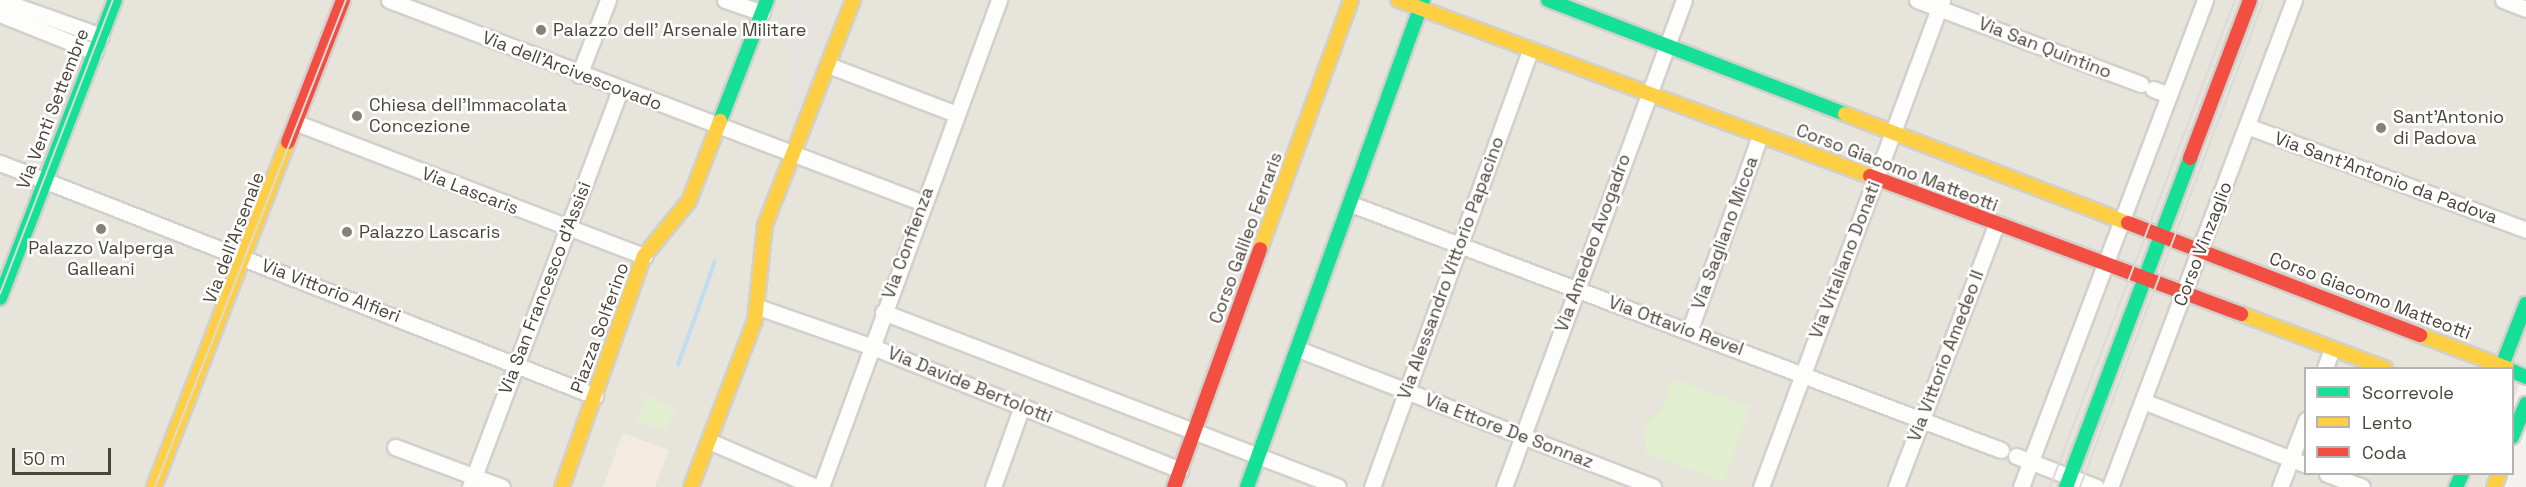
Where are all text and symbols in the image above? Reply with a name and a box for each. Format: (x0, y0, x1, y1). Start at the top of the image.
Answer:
street label: Via San Quintino (1975, 13, 2115, 83)
place label: Palazzo dell' Arsenale Militare (553, 19, 807, 41)
marker: Palazzo dell' Arsenale Militare (534, 23, 548, 37)
street label: Via Venti Settembre (12, 26, 94, 192)
street label: Via dell'Arcivescovado (479, 27, 665, 115)
place label: Chiesa dell'Immacolata Concezione (369, 95, 567, 138)
place label: Sant'Antonio di Padova (2393, 107, 2504, 150)
marker: Chiesa dell'Immacolata Concezione (350, 109, 364, 123)
street label: Corso Giacomo Matteotti (1793, 120, 2001, 216)
marker: Sant'Antonio di Padova (2374, 121, 2388, 135)
street label: Via Sant'Antonio da Padova (2272, 128, 2500, 228)
street label: Via Alessandro Vittorio Papacino (1393, 133, 1509, 403)
street label: Corso Galileo Ferraris (1205, 149, 1287, 327)
street label: Via Amedeo Avogadro (1551, 151, 1635, 335)
street label: Via Sagliano Micca (1687, 154, 1763, 312)
street label: Via Lascaris (419, 163, 521, 219)
street label: Via dell'Arsenale (199, 169, 269, 307)
street label: Via Vitaliano Donati (1805, 178, 1885, 342)
street label: Corso Vinzaglio (2169, 178, 2237, 310)
street label: Via San Francesco d'Assisi (494, 179, 596, 397)
street label: Via Confienza (878, 184, 938, 302)
place label: Palazzo Lascaris (359, 221, 500, 243)
marker: Palazzo Valperga Galleani (94, 222, 108, 236)
marker: Palazzo Lascaris (340, 225, 354, 239)
place label: Palazzo Valperga Galleani (28, 238, 174, 280)
street label: Corso Giacomo Matteotti (2266, 248, 2474, 344)
street label: Via Vittorio Alfieri (258, 254, 404, 328)
street label: Piazza Solferino (566, 260, 634, 396)
street label: Via Vittorio Amedeo II (1903, 267, 1989, 445)
street label: Via Ottavio Revel (1605, 291, 1747, 361)
street label: Via Davide Bertolotti (884, 342, 1056, 428)
legend (2304, 367, 2514, 475)
text: Scorrevole (2362, 381, 2454, 404)
street label: Via Ettore De Sonnaz (1422, 389, 1596, 473)
text: Lento (2362, 411, 2412, 434)
scale bar (15, 436, 114, 474)
text: Coda (2362, 441, 2407, 464)
text: 50 m (23, 447, 65, 470)

